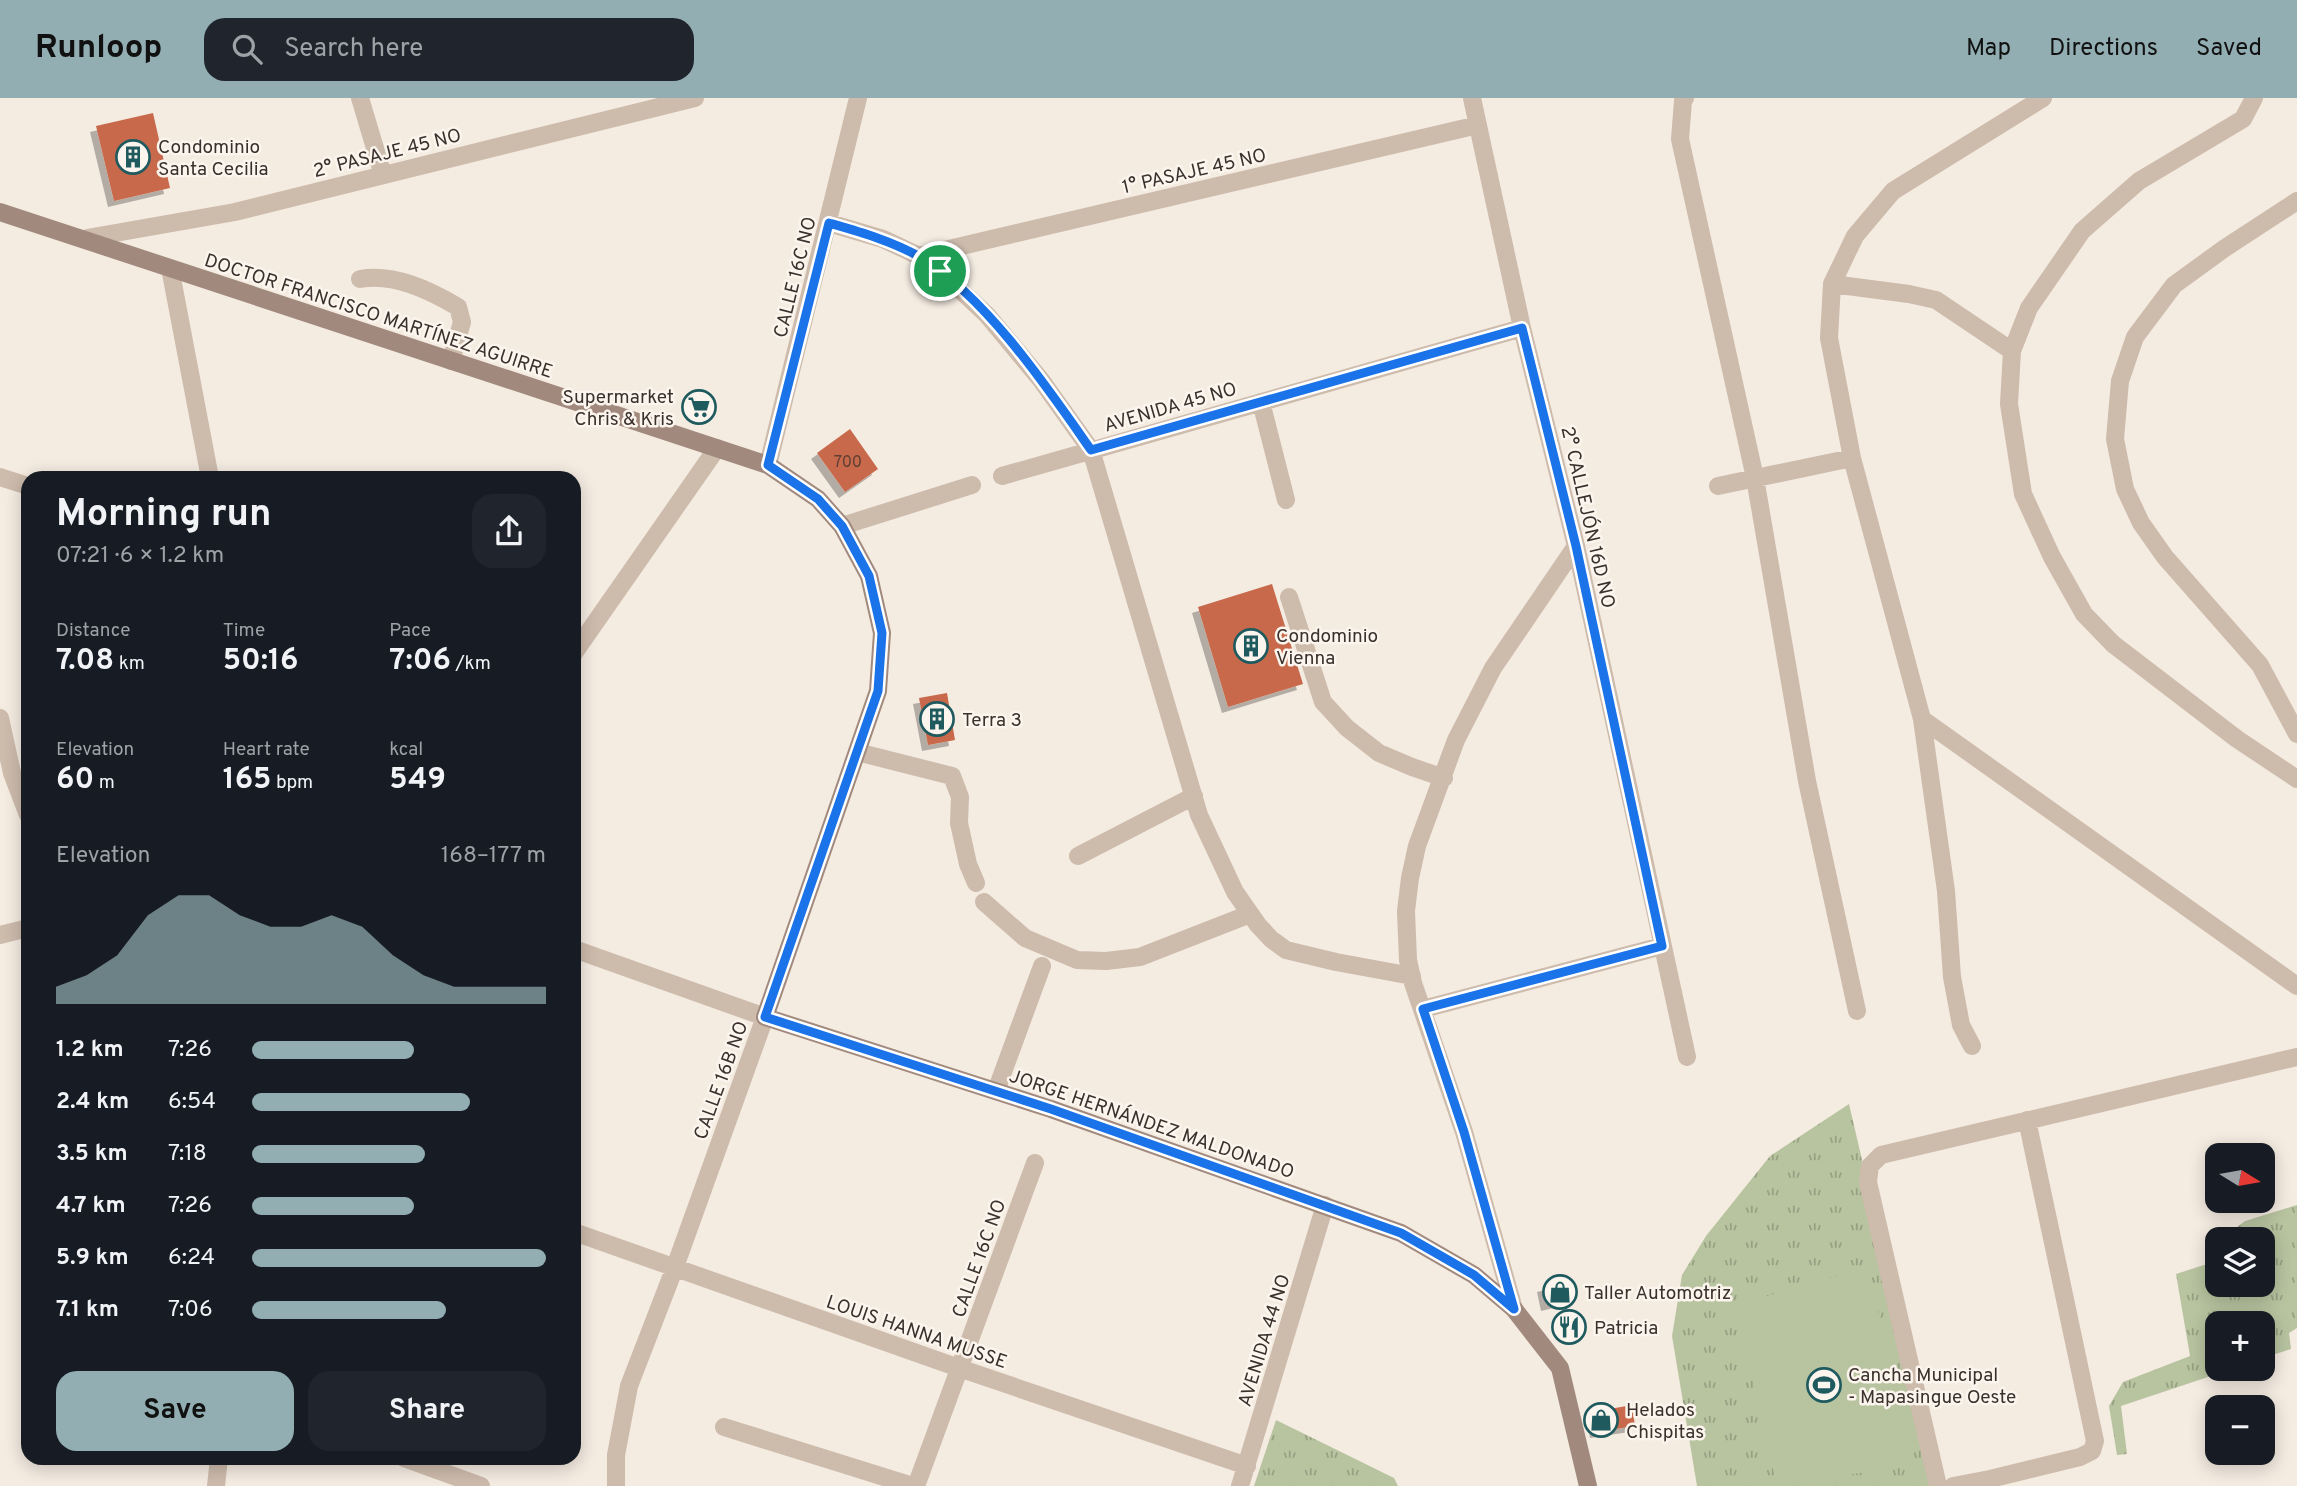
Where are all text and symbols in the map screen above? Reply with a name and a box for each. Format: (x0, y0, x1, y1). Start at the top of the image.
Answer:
search box (204, 18, 694, 81)
text: Runloop (35, 28, 162, 70)
icon: search (228, 30, 266, 68)
text: Search here (284, 33, 423, 66)
text: Map (1966, 34, 2011, 64)
text: Directions (2049, 34, 2158, 64)
text: Saved (2196, 34, 2262, 64)
street label: 2° PASAJE 45 NO (311, 124, 464, 184)
place label: Condominio Santa Cecilia (158, 136, 269, 182)
building icon: Condominio Santa Cecilia (114, 138, 152, 176)
street label: 1° PASAJE 45 NO (1120, 144, 1269, 200)
street label: CALLE 16C NO (769, 214, 823, 341)
pin (910, 241, 970, 301)
street label: DOCTOR FRANCISCO MARTÍNEZ AGUIRRE (201, 248, 556, 385)
icon: arrive (921, 252, 959, 290)
street label: AVENIDA 45 NO (1101, 377, 1240, 438)
place label: Supermarket Chris & Kris (563, 386, 674, 432)
supermarket icon: Supermarket Chris & Kris (680, 388, 718, 426)
street label: 2° CALLEJÓN 16D NO (1554, 424, 1621, 611)
house number: 700 (834, 453, 862, 473)
text: Morning run (56, 491, 272, 540)
button: share (472, 494, 546, 568)
text: 07:21 · 6 × 1.2 km (56, 542, 224, 571)
text: Distance (56, 619, 131, 643)
text: Time (223, 619, 265, 643)
text: Pace (389, 619, 431, 643)
place label: Condominio Vienna (1276, 625, 1378, 671)
building icon: Condominio Vienna (1232, 627, 1270, 665)
text: 7.08 (56, 643, 114, 680)
text: 50:16 (223, 643, 298, 680)
text: 7:06 (389, 643, 451, 680)
text: km (114, 652, 145, 676)
text: /km (451, 652, 491, 676)
building icon: Terra 3 (918, 700, 956, 738)
place label: Terra 3 (962, 709, 1022, 733)
text: Elevation (56, 738, 134, 762)
text: Heart rate (223, 738, 310, 762)
text: kcal (389, 738, 423, 762)
text: 60 (56, 762, 94, 799)
text: 165 (223, 762, 271, 799)
text: 549 (389, 762, 446, 799)
text: m (94, 771, 115, 795)
text: bpm (271, 771, 313, 795)
text: Elevation (56, 842, 151, 871)
text: 168–177 m (441, 842, 546, 871)
street label: CALLE 16B NO (689, 1018, 754, 1143)
text: 1.2 km (56, 1036, 124, 1065)
text: 7:26 (168, 1036, 212, 1065)
street label: JORGE HERNÁNDEZ MALDONADO (1006, 1064, 1297, 1185)
text: 2.4 km (56, 1088, 129, 1117)
text: 6:54 (168, 1088, 216, 1117)
text: 3.5 km (56, 1140, 128, 1169)
text: 7:18 (168, 1140, 207, 1169)
north arrow (2205, 1143, 2275, 1213)
map controls (2205, 1143, 2275, 1465)
text: 4.7 km (56, 1192, 126, 1221)
text: 7:26 (168, 1192, 212, 1221)
street label: CALLE 16C NO (947, 1196, 1012, 1321)
button: layers (2205, 1227, 2275, 1297)
text: 5.9 km (56, 1244, 129, 1273)
text: 6:24 (168, 1244, 215, 1273)
street label: AVENIDA 44 NO (1233, 1271, 1296, 1410)
shop icon: Taller Automotriz (1541, 1273, 1579, 1311)
place label: Taller Automotriz (1584, 1282, 1731, 1306)
street label: LOUIS HANNA MUSSE (823, 1291, 1010, 1375)
text: 7.1 km (56, 1296, 119, 1325)
text: 7:06 (168, 1296, 213, 1325)
restaurant icon: Patricia (1550, 1308, 1588, 1346)
button: + (2205, 1311, 2275, 1381)
place label: Patricia (1594, 1317, 1658, 1341)
place label: Cancha Municipal - Mapasingue Oeste (1848, 1364, 2016, 1410)
sports icon: Cancha Municipal - Mapasingue Oeste (1805, 1366, 1843, 1404)
button: Save (56, 1371, 294, 1451)
button: Share (308, 1371, 546, 1451)
button: − (2205, 1395, 2275, 1465)
place label: Helados Chispitas (1626, 1399, 1704, 1445)
shop icon: Helados Chispitas (1582, 1401, 1620, 1439)

